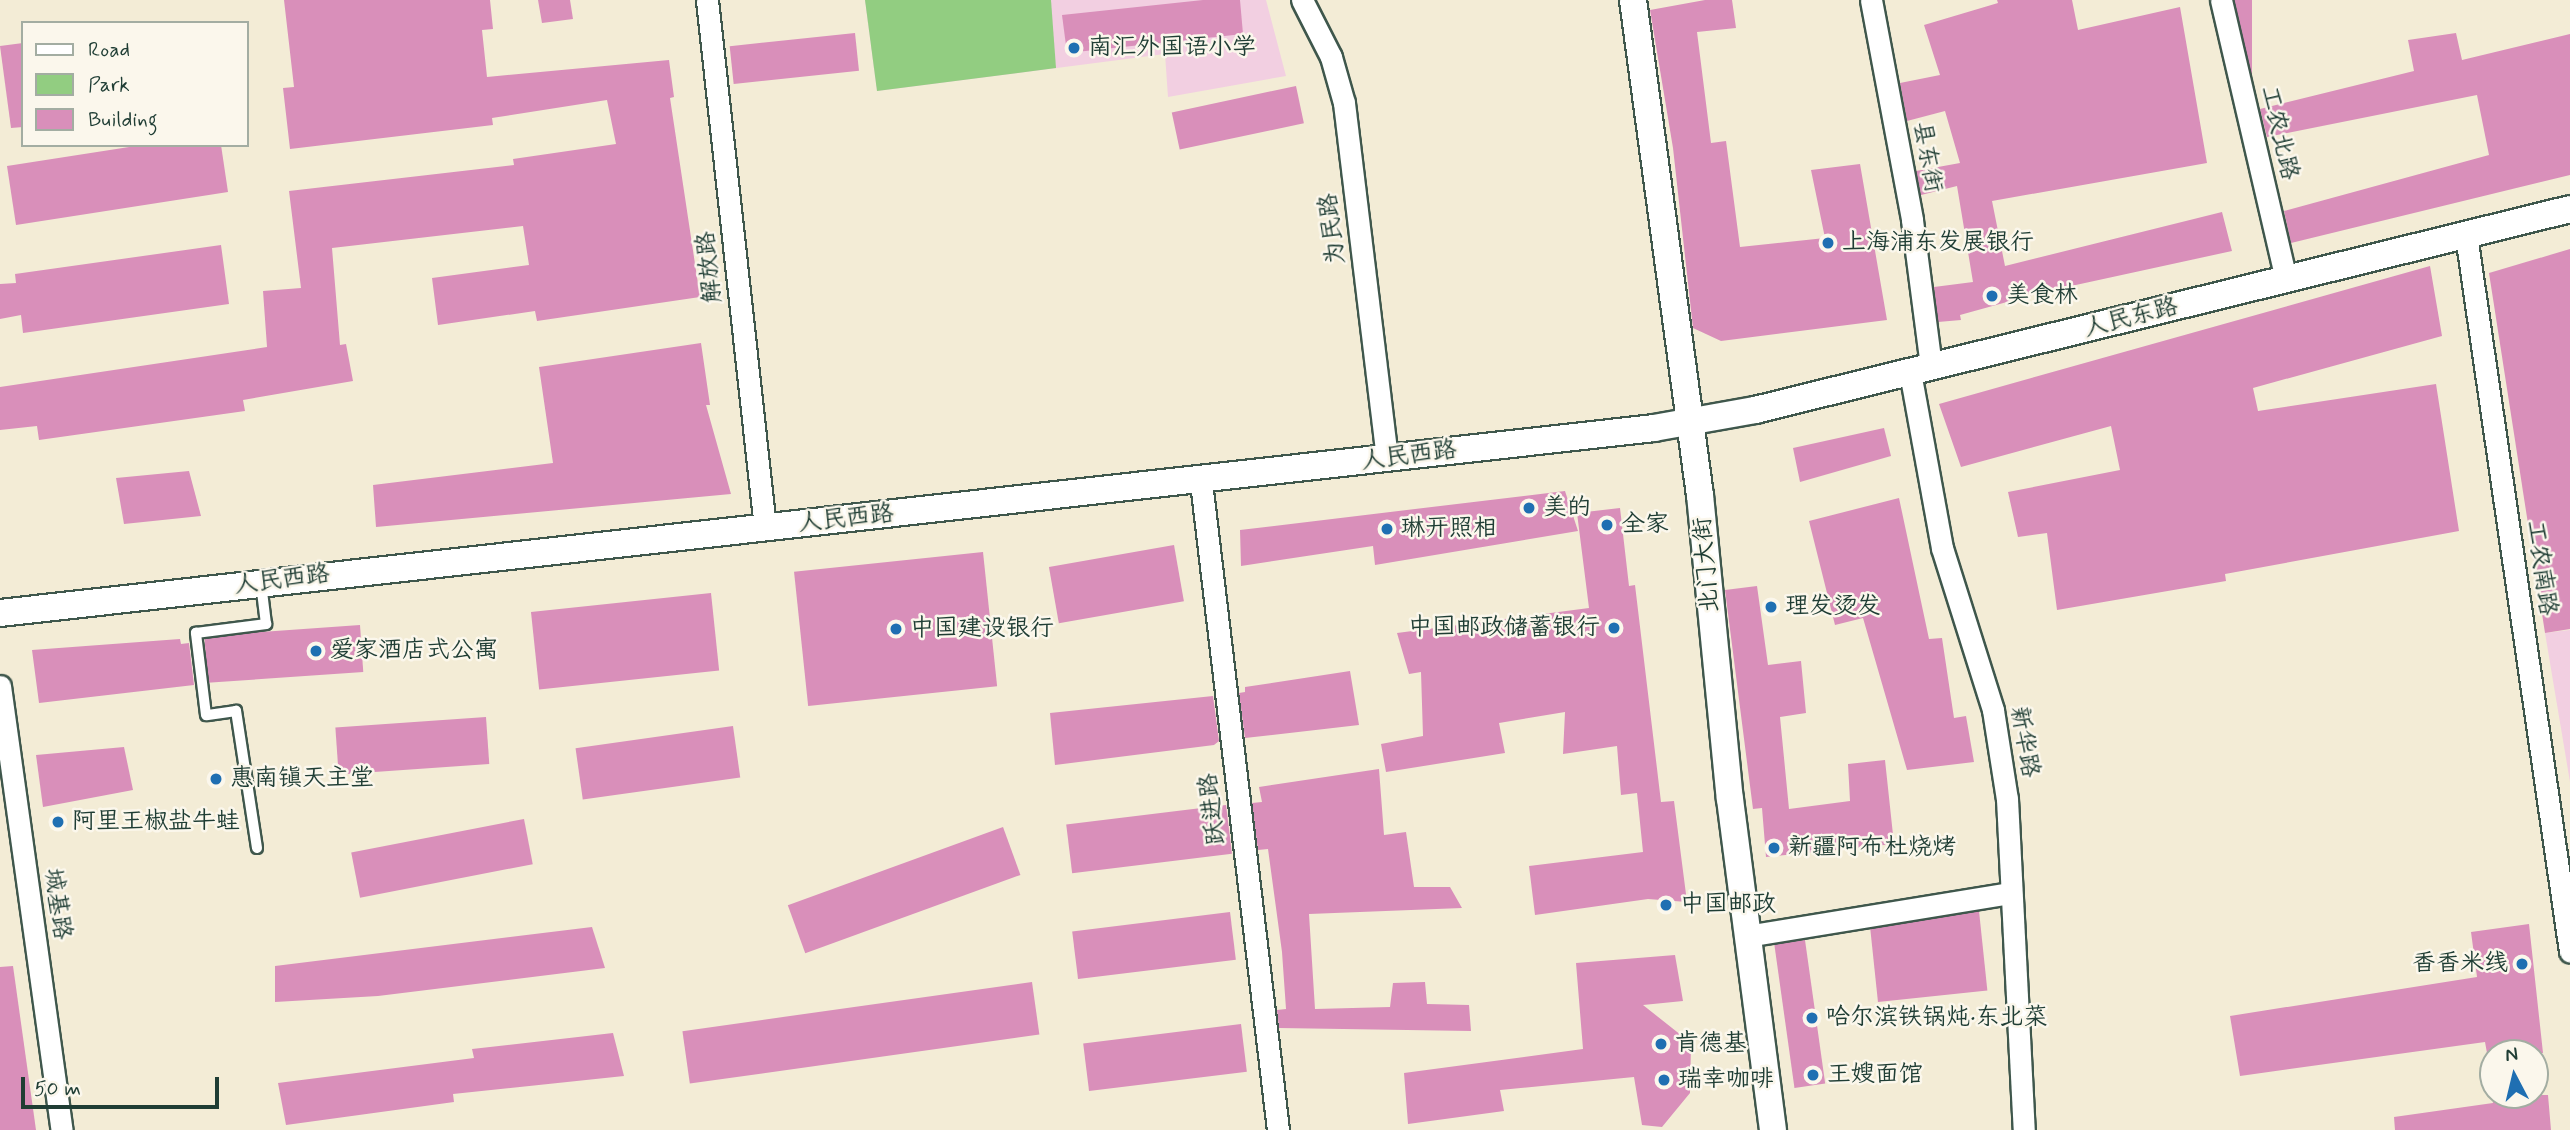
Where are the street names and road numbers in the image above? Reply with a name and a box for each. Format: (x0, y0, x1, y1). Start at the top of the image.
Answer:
street label: 工农北路 (2254, 83, 2304, 183)
street label: 县东街 (1907, 119, 1947, 195)
street label: 为民路 (1314, 192, 1352, 266)
street label: 解放路 (692, 230, 728, 304)
street label: 人民东路 (2081, 292, 2181, 344)
street label: 人民西路 (1360, 436, 1458, 476)
street label: 人民西路 (797, 500, 895, 538)
street label: 北门大街 (1688, 516, 1726, 614)
street label: 工农南路 (2520, 518, 2562, 618)
street label: 人民西路 (233, 560, 331, 600)
street label: 新华路 (2004, 704, 2044, 780)
street label: 跃进路 (1194, 772, 1232, 846)
street label: 城基路 (38, 866, 76, 942)

